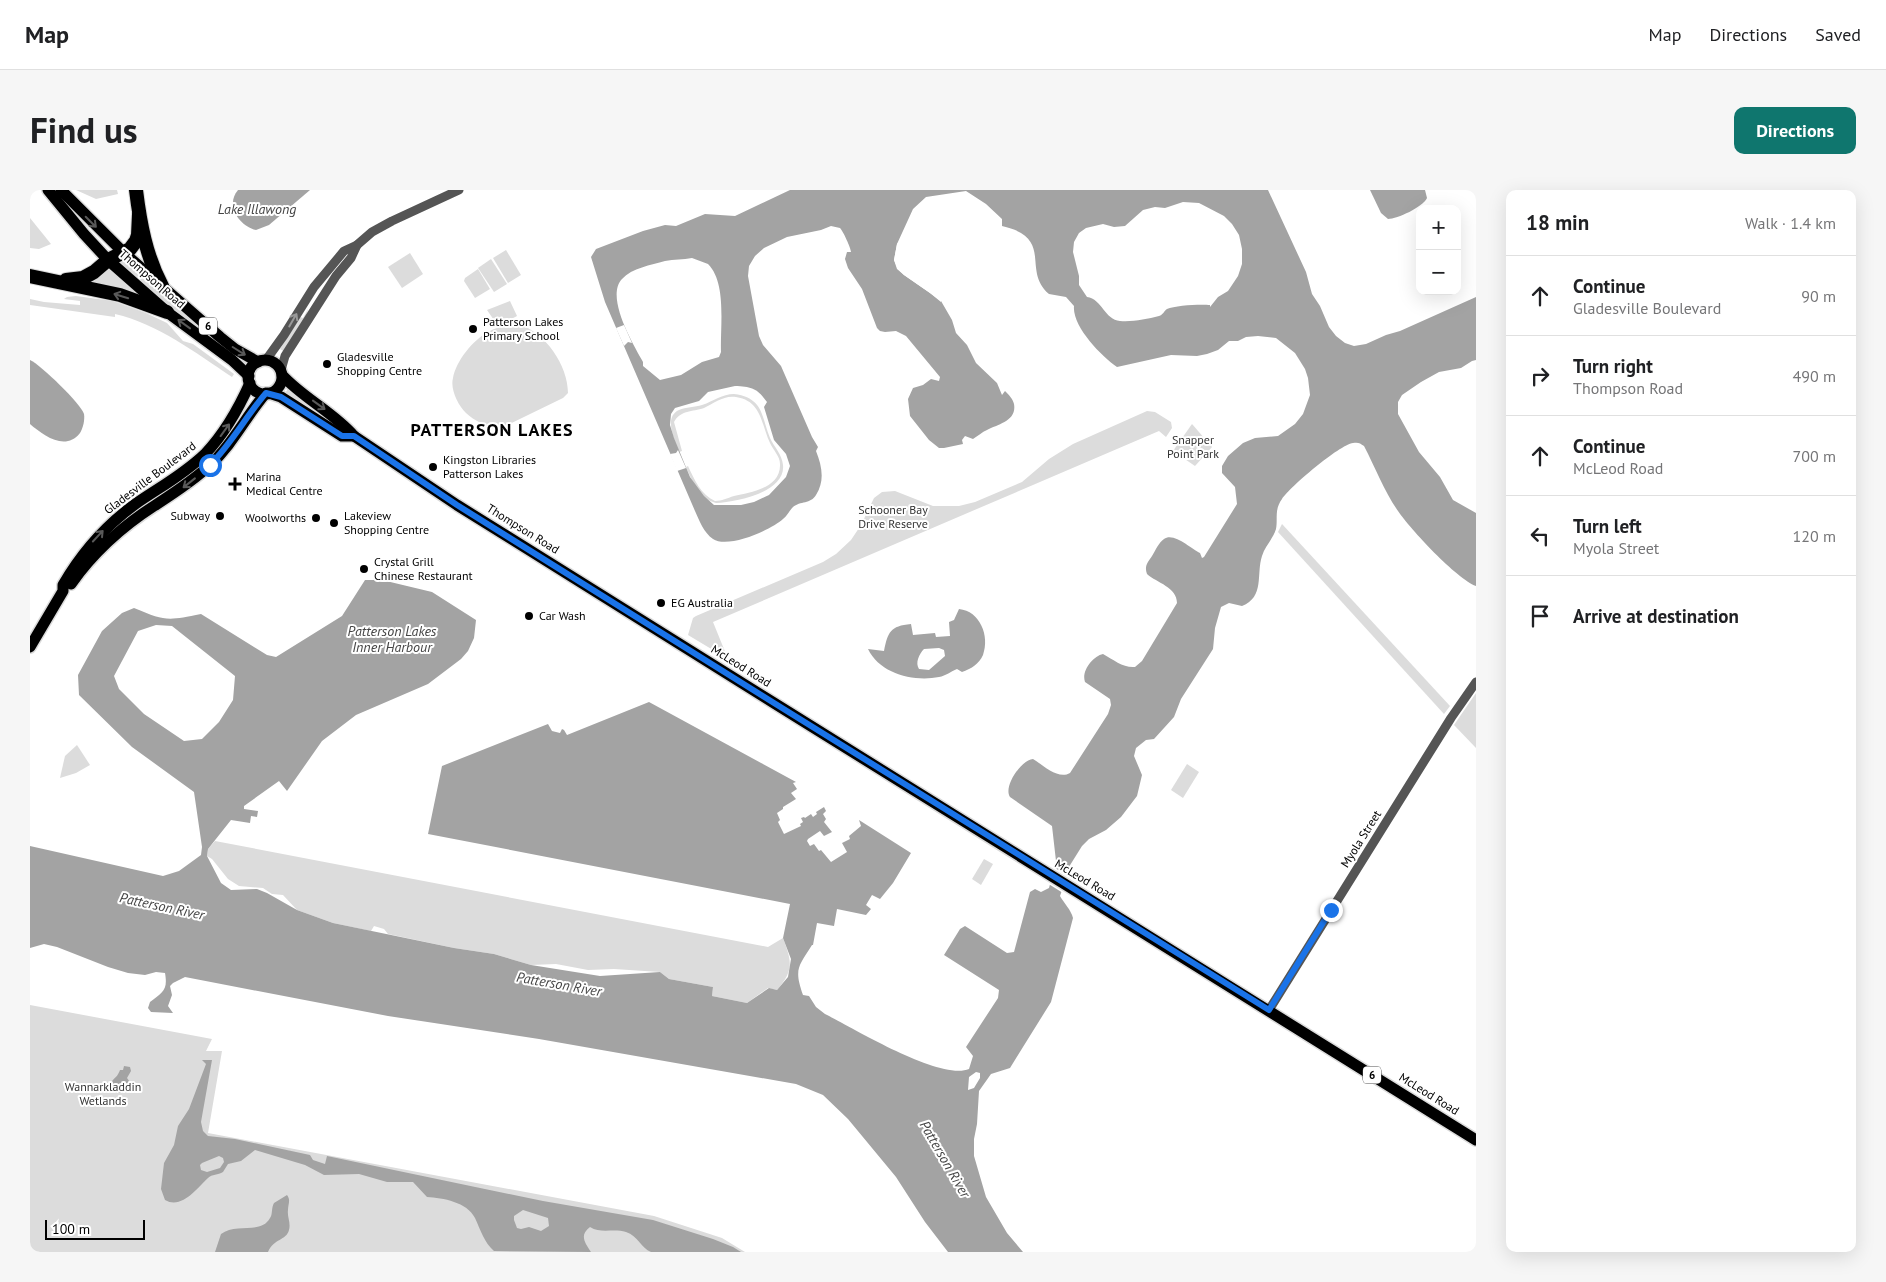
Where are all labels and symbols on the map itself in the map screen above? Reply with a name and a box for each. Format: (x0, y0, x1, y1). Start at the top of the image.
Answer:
water label: Lake Illawong (218, 200, 296, 218)
one-way arrow (85, 216, 97, 228)
street label: Thompson Road (116, 246, 188, 311)
one-way arrow (114, 290, 130, 300)
one-way arrow (289, 313, 299, 327)
place label: Patterson Lakes Primary School (483, 314, 563, 343)
road number: 6 (199, 318, 217, 334)
one-way arrow (177, 319, 191, 329)
marker: Patterson Lakes Primary School (467, 323, 479, 335)
one-way arrow (232, 345, 246, 356)
place label: Gladesville Shopping Centre (337, 349, 422, 378)
marker: Gladesville Shopping Centre (321, 358, 333, 370)
one-way arrow (312, 400, 326, 410)
district label: PATTERSON LAKES (411, 418, 573, 441)
one-way arrow (219, 424, 230, 438)
park label: Snapper Point Park (1167, 432, 1219, 461)
street label: Gladesville Boulevard (101, 438, 199, 517)
place label: Kingston Libraries Patterson Lakes (443, 452, 536, 481)
route start (199, 454, 222, 477)
marker: Kingston Libraries Patterson Lakes (427, 461, 439, 473)
place label: Marina Medical Centre (246, 469, 323, 498)
one-way arrow (183, 477, 196, 488)
marker: Marina Medical Centre (228, 477, 242, 491)
street label: Thompson Road (484, 500, 562, 557)
park label: Schooner Bay Drive Reserve (858, 502, 928, 531)
place label: Subway (170, 508, 210, 523)
place label: Lakeview Shopping Centre (344, 508, 429, 537)
marker: Subway (214, 510, 226, 522)
place label: Woolworths (245, 510, 306, 525)
marker: Woolworths (310, 512, 322, 524)
marker: Lakeview Shopping Centre (328, 517, 340, 529)
one-way arrow (92, 530, 104, 543)
place label: Crystal Grill Chinese Restaurant (374, 554, 473, 583)
marker: Crystal Grill Chinese Restaurant (358, 563, 370, 575)
place label: EG Australia (671, 595, 733, 610)
marker: EG Australia (655, 597, 667, 609)
place label: Car Wash (539, 608, 586, 623)
marker: Car Wash (523, 610, 535, 622)
water label: Patterson Lakes Inner Harbour (348, 622, 437, 656)
street label: McLeod Road (709, 641, 774, 690)
street label: Myola Street (1337, 807, 1384, 870)
street label: McLeod Road (1052, 856, 1118, 903)
water label: Patterson River (118, 888, 207, 924)
route end (1320, 899, 1343, 922)
water label: Patterson River (515, 968, 604, 1001)
road number: 6 (1363, 1066, 1381, 1084)
street label: McLeod Road (1397, 1069, 1462, 1118)
park label: Wannarkladdin Wetlands (65, 1079, 141, 1108)
water label: Patterson River (916, 1117, 975, 1202)
scale bar (45, 1217, 145, 1240)

